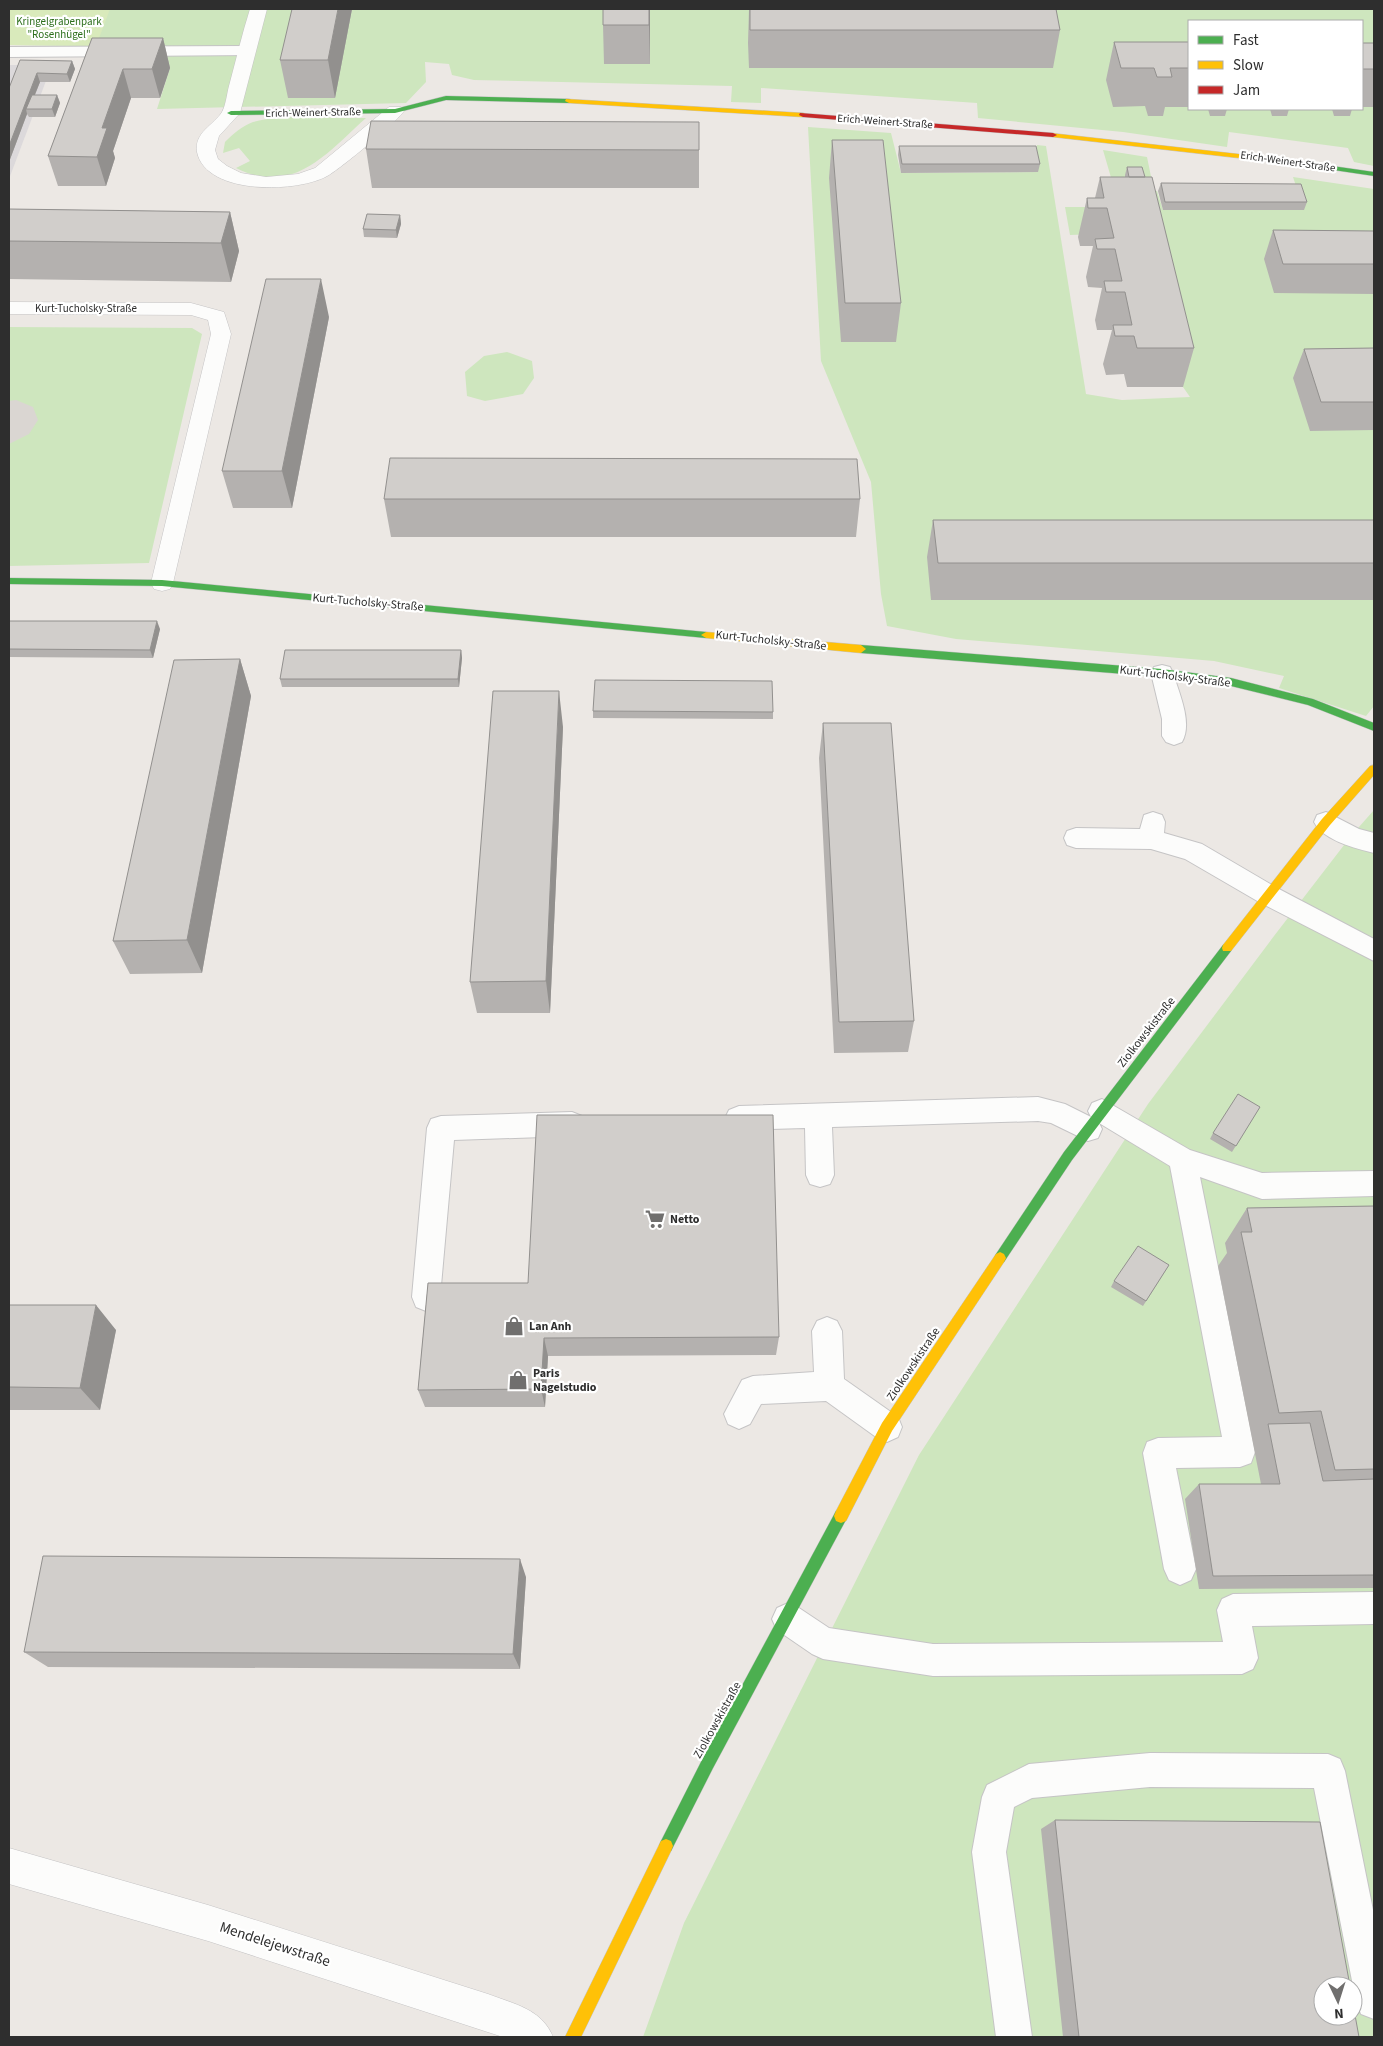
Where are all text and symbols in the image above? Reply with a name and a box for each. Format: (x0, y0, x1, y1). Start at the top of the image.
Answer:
park label: Kringelgrabenpark "Rosenhügel" (16, 14, 102, 42)
legend (1188, 20, 1363, 110)
text: Fast (1233, 30, 1259, 51)
text: Slow (1233, 55, 1264, 76)
text: Jam (1233, 80, 1260, 101)
street label: Erich-Weinert-Straße (265, 104, 361, 121)
street label: Erich-Weinert-Straße (837, 111, 934, 132)
street label: Erich-Weinert-Straße (1240, 147, 1337, 176)
street label: Kurt-Tucholsky-Straße (35, 301, 138, 316)
street label: Kurt-Tucholsky-Straße (312, 589, 424, 616)
street label: Kurt-Tucholsky-Straße (715, 626, 827, 655)
street label: Kurt-Tucholsky-Straße (1119, 661, 1231, 692)
street label: Ziolkowskistraße (1113, 993, 1179, 1071)
supermarket icon: Netto (644, 1208, 666, 1230)
place label: Netto (670, 1211, 700, 1228)
shop icon: Lan Anh (503, 1315, 525, 1337)
place label: Lan Anh (529, 1318, 572, 1335)
street label: Ziolkowskistraße (883, 1324, 944, 1404)
place label: Paris Nagelstudio (533, 1365, 597, 1396)
shop icon: Paris Nagelstudio (507, 1369, 529, 1391)
street label: Ziolkowskistraße (689, 1679, 746, 1762)
street label: Mendelejewstraße (217, 1917, 333, 1972)
north arrow (1313, 1976, 1363, 2026)
text: N (1333, 2003, 1344, 2023)

